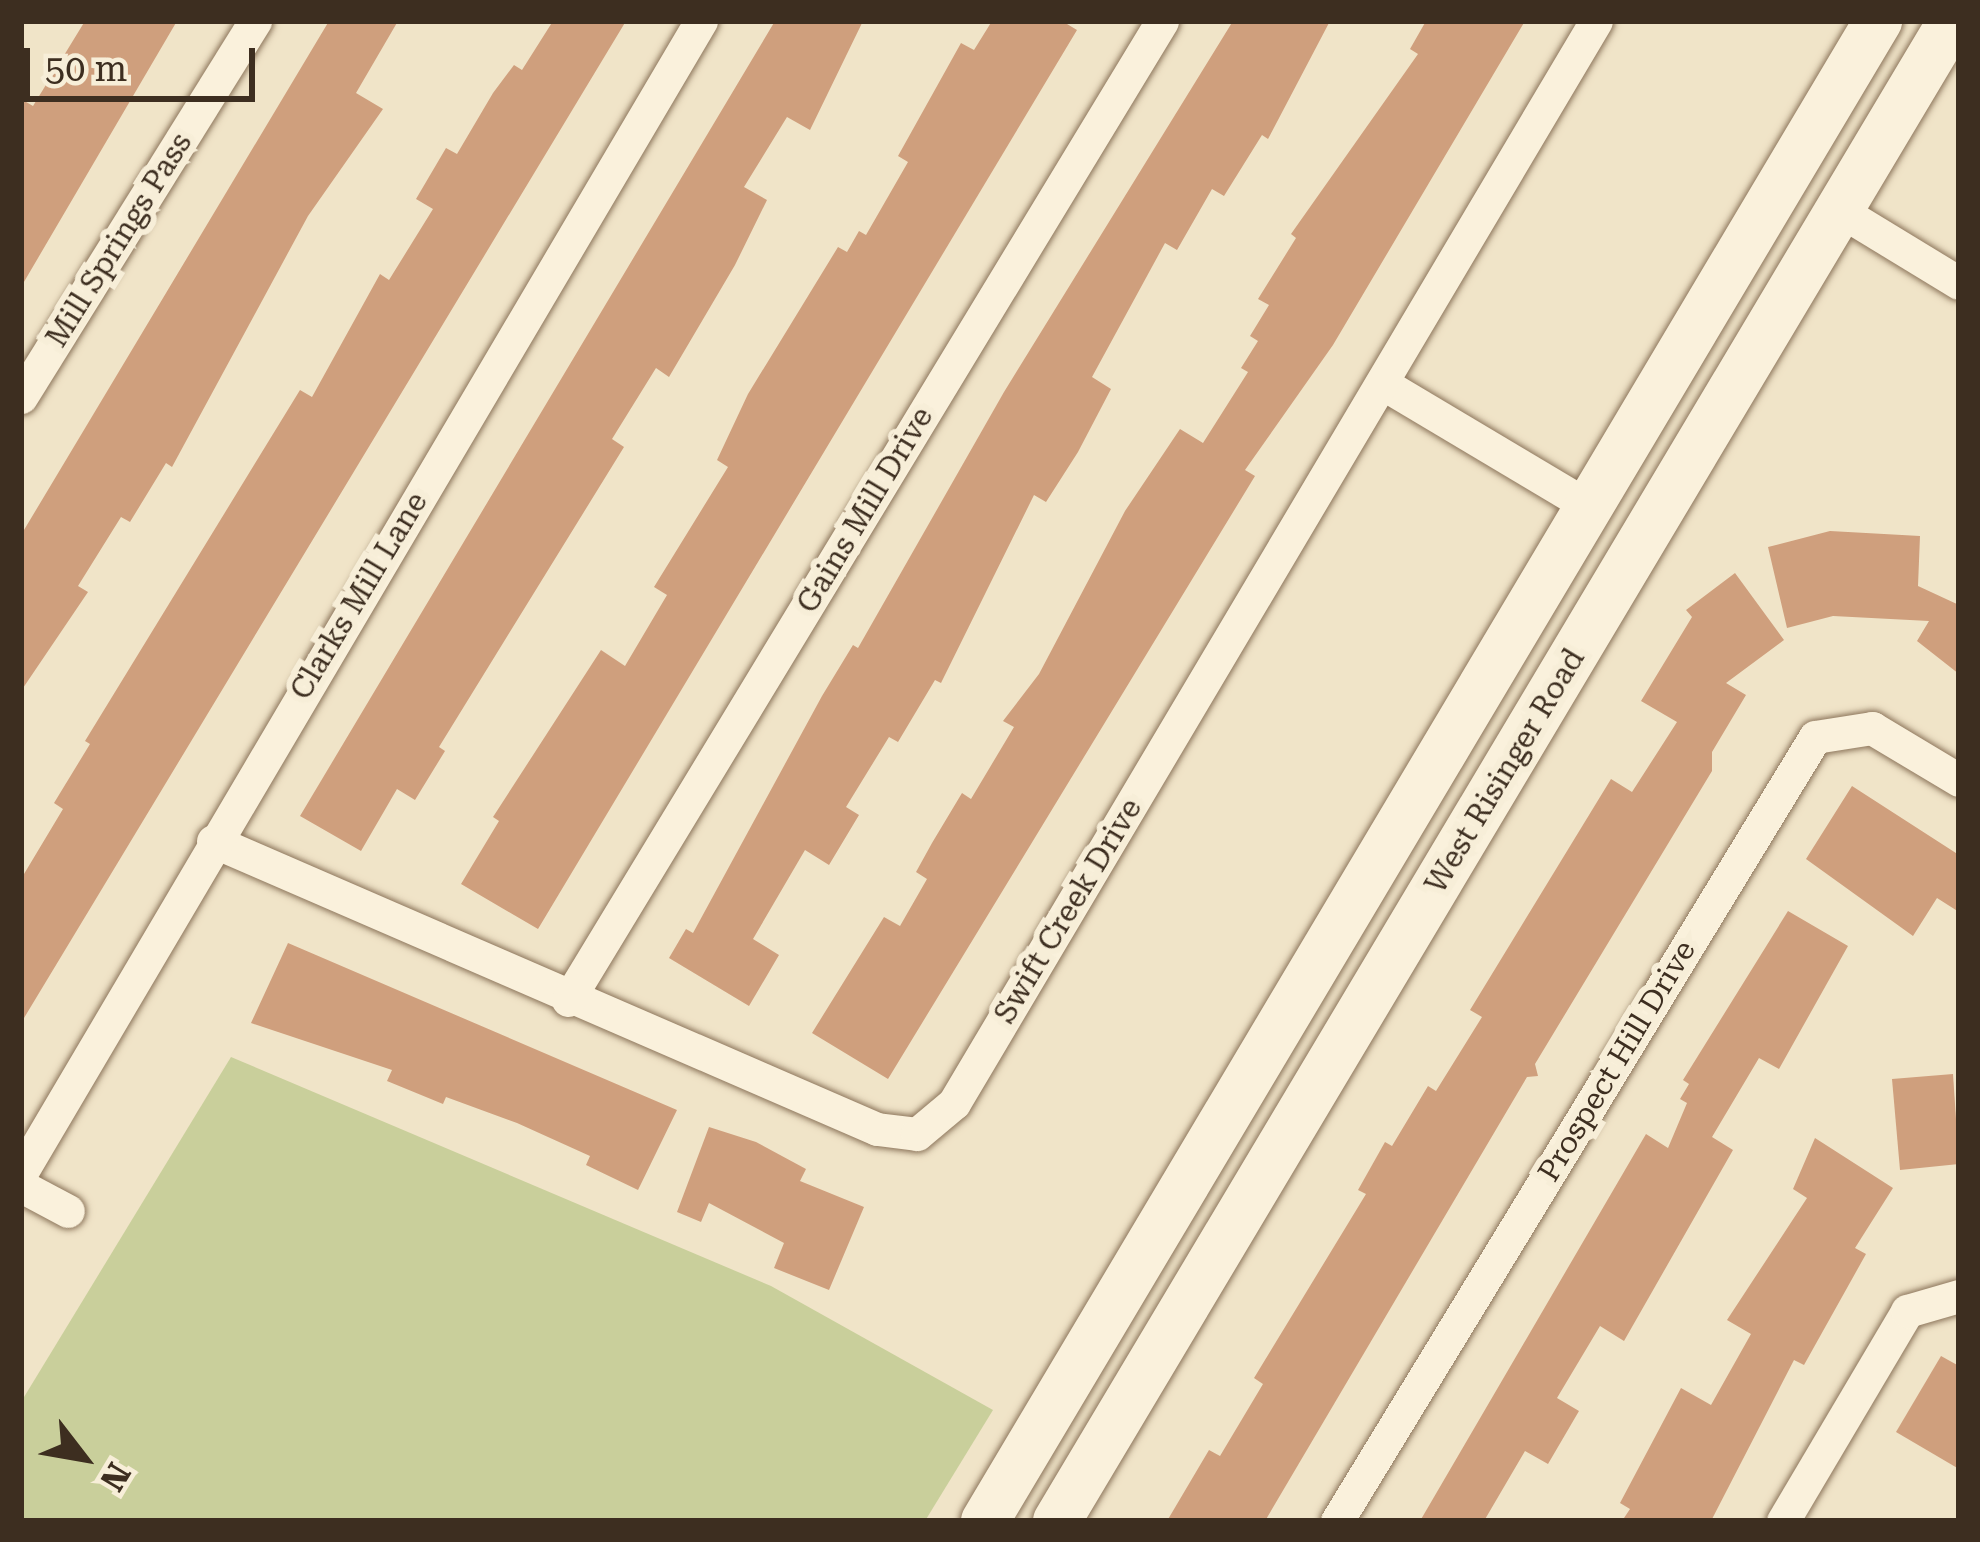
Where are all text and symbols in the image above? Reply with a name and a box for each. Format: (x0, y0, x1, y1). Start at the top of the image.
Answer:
scale bar (30, 24, 261, 98)
text: 50 m (45, 48, 127, 90)
street label: Mill Springs Pass (39, 126, 199, 354)
street label: Gains Mill Drive (789, 401, 941, 619)
street label: Clarks Mill Lane (283, 486, 435, 706)
street label: West Risinger Road (1418, 642, 1592, 900)
street label: Swift Creek Drive (987, 792, 1149, 1030)
street label: Prospect Hill Drive (1531, 934, 1703, 1188)
north arrow (24, 1398, 144, 1518)
text: N (92, 1456, 139, 1498)

